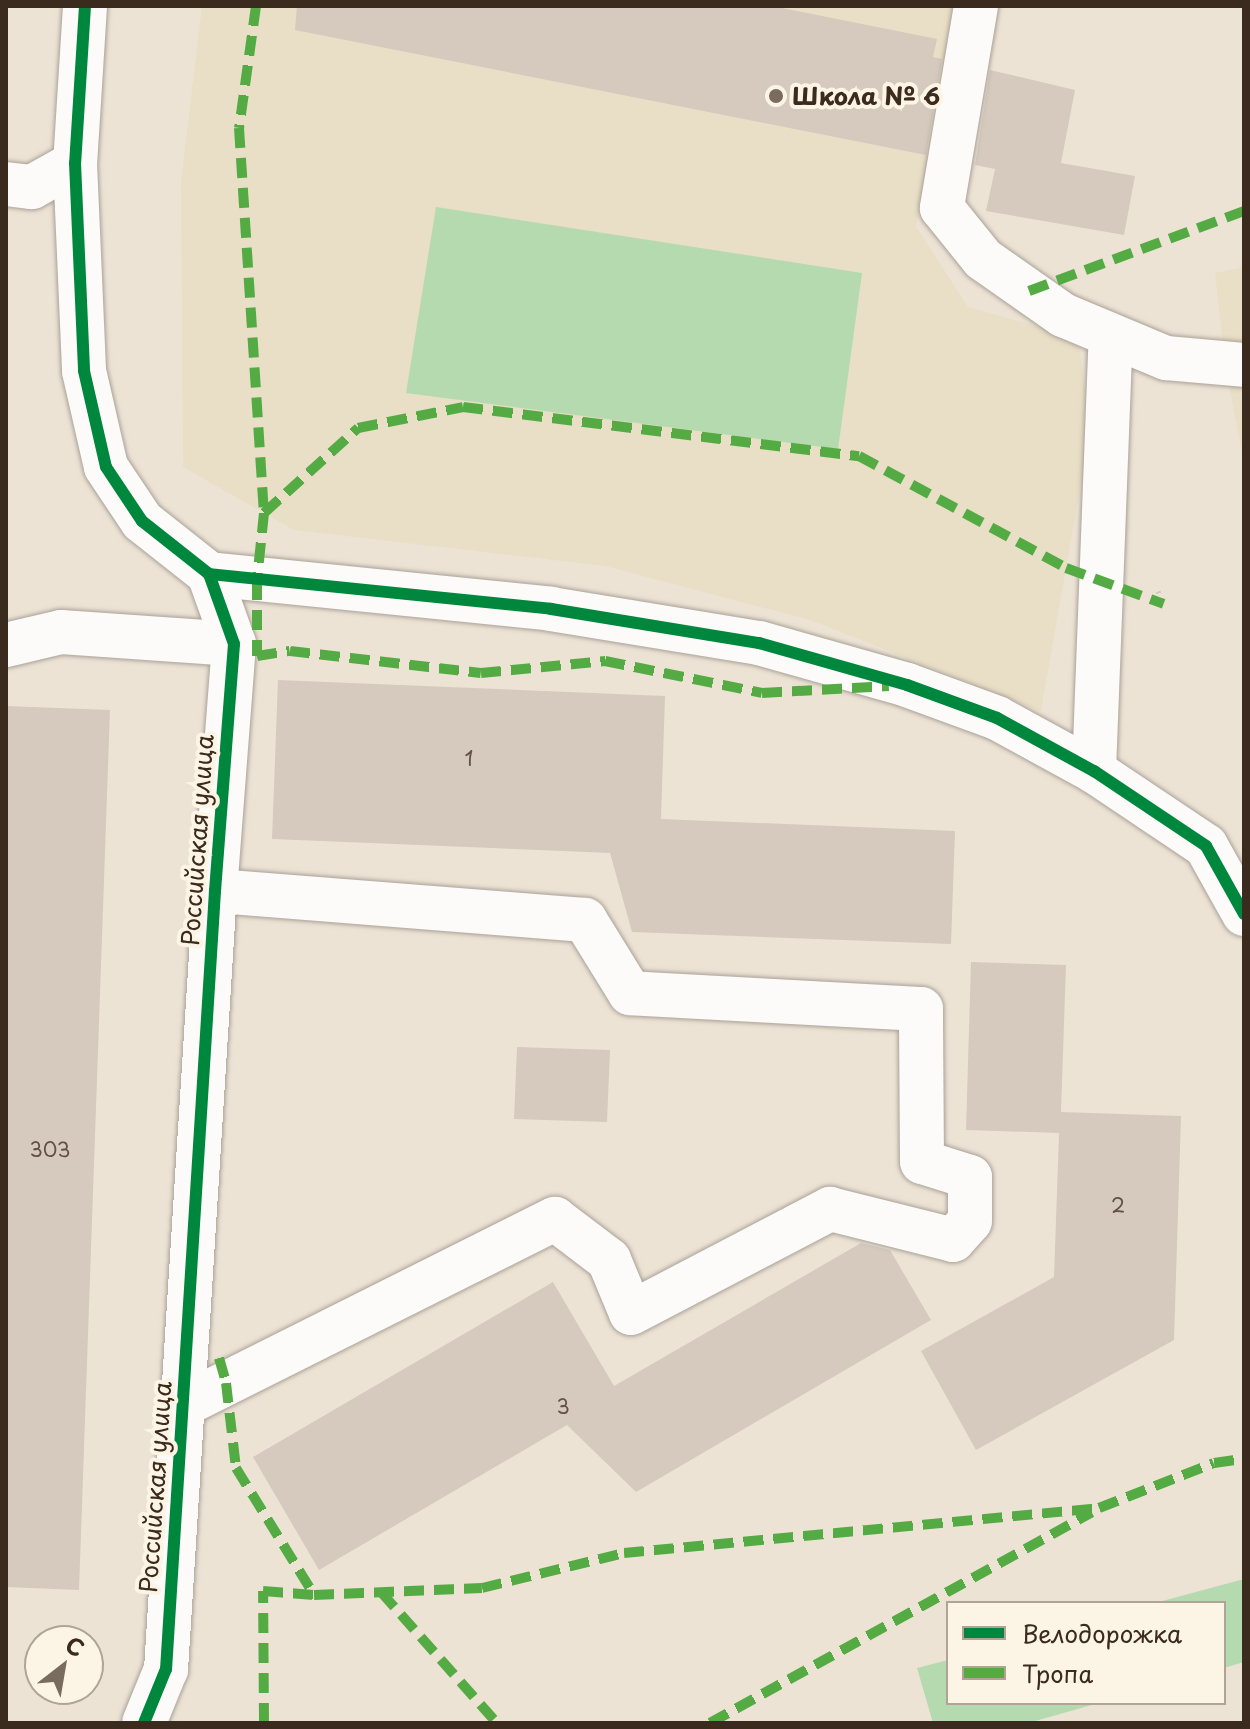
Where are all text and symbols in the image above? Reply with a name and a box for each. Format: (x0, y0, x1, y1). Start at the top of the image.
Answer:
place label: Школа № 6 (792, 82, 941, 110)
marker: Школа № 6 (767, 87, 785, 105)
street label: Российская улица (175, 733, 219, 947)
house number: 1 (465, 746, 473, 770)
house number: 303 (29, 1137, 71, 1161)
house number: 2 (1111, 1193, 1125, 1217)
street label: Российская улица (133, 1380, 177, 1594)
house number: 3 (556, 1394, 570, 1418)
legend (946, 1601, 1226, 1705)
text: Велодорожка (1022, 1615, 1182, 1651)
north arrow (24, 1625, 104, 1705)
text: С (60, 1627, 91, 1664)
text: Тропа (1022, 1655, 1093, 1691)

